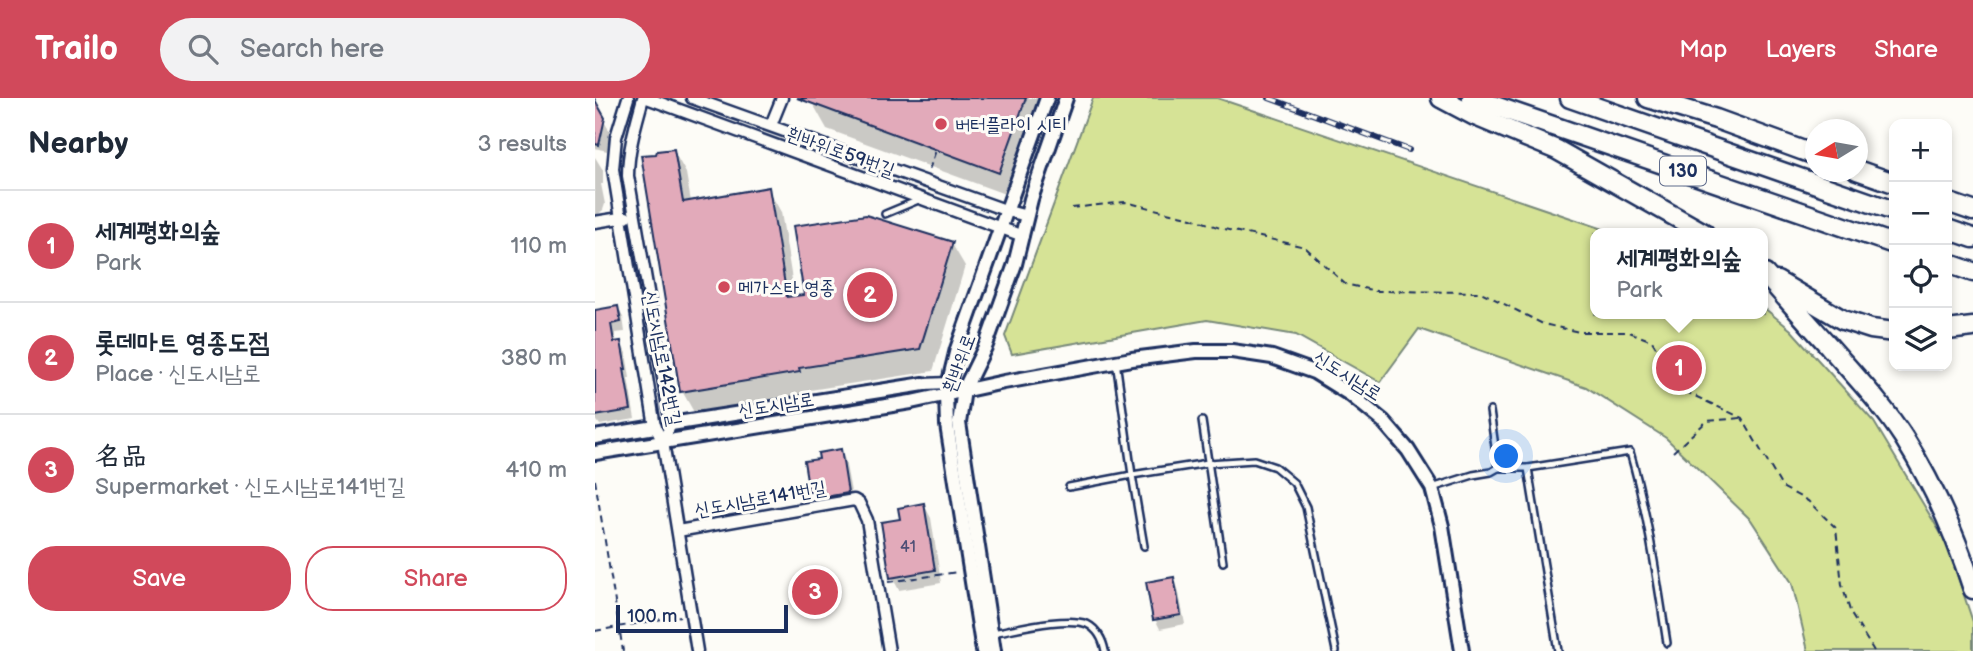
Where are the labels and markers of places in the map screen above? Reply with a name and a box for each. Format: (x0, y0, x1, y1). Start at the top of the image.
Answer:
place label: 버터플라이 시티 (955, 114, 1067, 137)
marker: 버터플라이 시티 (933, 116, 949, 132)
pin: 2 (847, 269, 893, 321)
place label: 메가스타 영종 (738, 277, 835, 300)
marker: 메가스타 영종 (716, 279, 732, 295)
pin: 1 (1656, 342, 1702, 394)
pin: 3 (792, 566, 838, 618)

